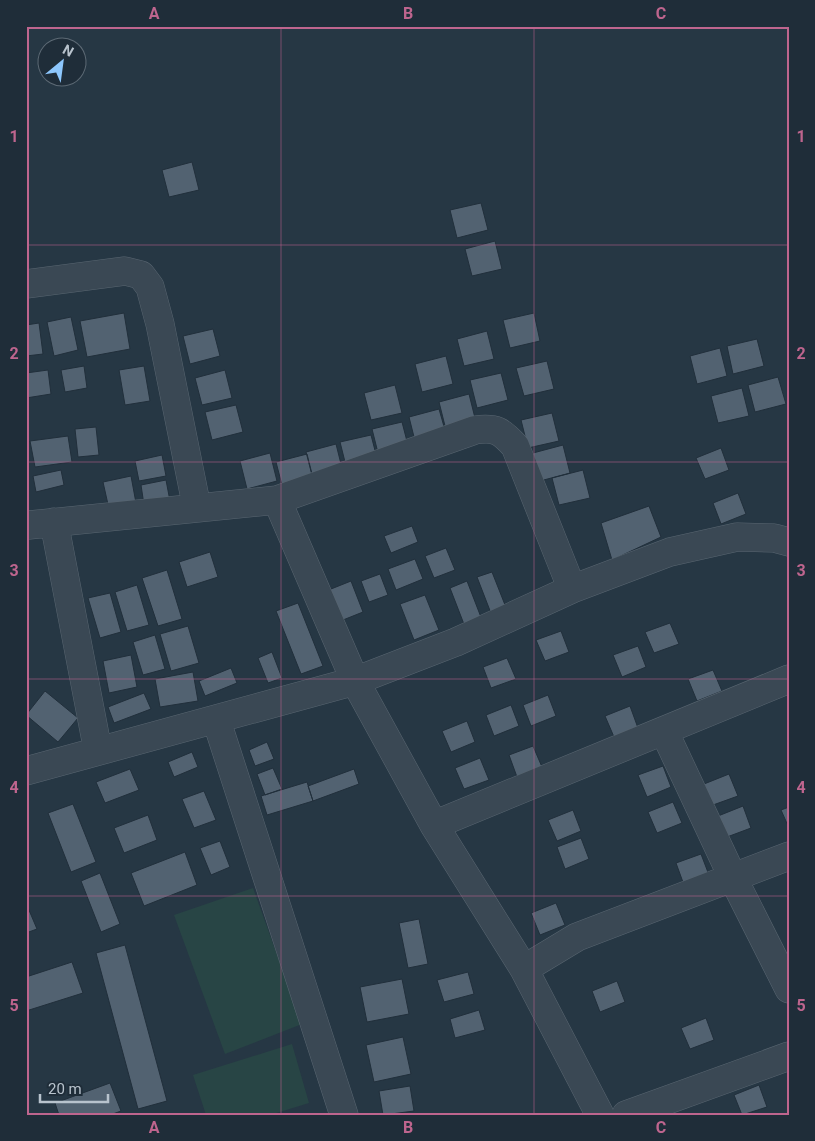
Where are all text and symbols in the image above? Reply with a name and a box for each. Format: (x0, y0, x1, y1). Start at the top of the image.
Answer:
text: A (149, 4, 160, 23)
text: B (403, 4, 413, 23)
text: C (656, 4, 666, 23)
north arrow (38, 38, 88, 88)
text: N (60, 41, 77, 60)
text: 1 (9, 127, 19, 146)
text: 1 (796, 127, 806, 146)
text: 2 (9, 344, 19, 363)
text: 2 (796, 344, 806, 363)
text: 3 (9, 561, 19, 580)
text: 3 (796, 561, 806, 580)
text: 4 (9, 778, 19, 797)
text: 4 (796, 778, 806, 797)
text: 5 (9, 996, 19, 1015)
text: 5 (796, 996, 806, 1015)
scale bar (40, 1071, 108, 1103)
text: 20 m (48, 1080, 82, 1098)
text: A (149, 1118, 160, 1137)
text: B (403, 1118, 413, 1137)
text: C (656, 1118, 666, 1137)

